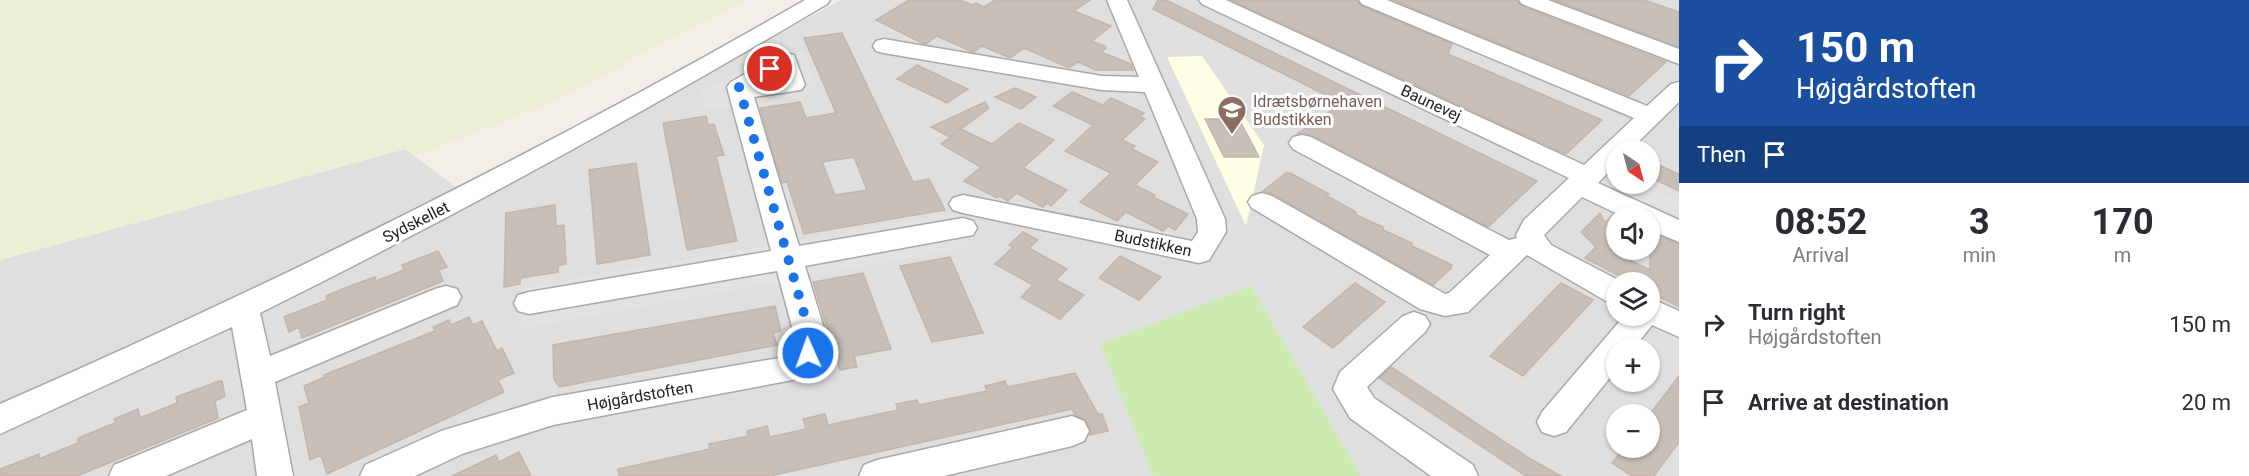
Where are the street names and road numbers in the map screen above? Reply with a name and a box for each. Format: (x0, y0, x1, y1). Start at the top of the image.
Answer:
street label: Baunevej (1398, 81, 1464, 125)
street label: Sydskellet (380, 197, 452, 247)
street label: Budstikken (1113, 226, 1193, 260)
street label: Højgårdstoften (586, 377, 694, 415)

